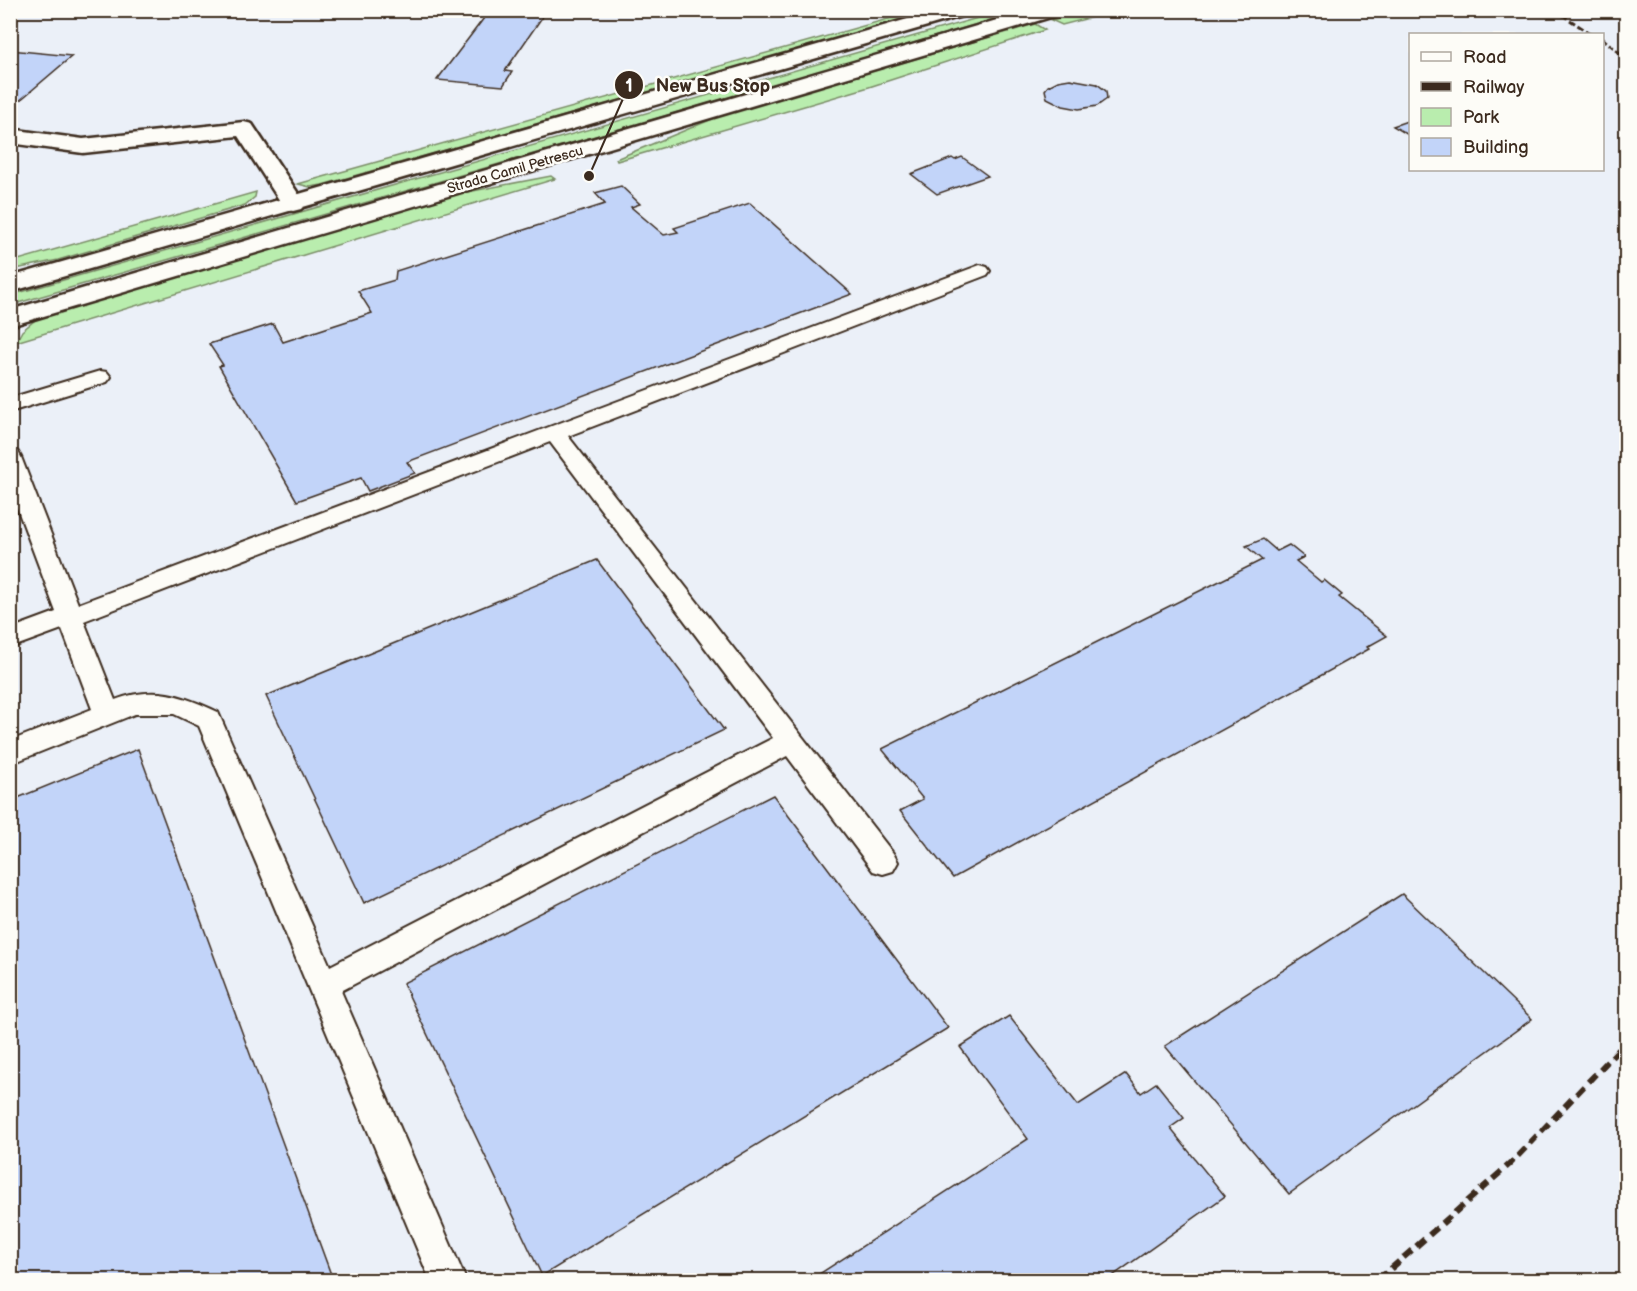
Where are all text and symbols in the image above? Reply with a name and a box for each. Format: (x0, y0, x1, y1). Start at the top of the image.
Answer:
legend (1409, 33, 1604, 171)
text: Road (1463, 47, 1507, 68)
callout: New Bus Stop (614, 67, 782, 103)
text: 1 (625, 76, 633, 97)
text: New Bus Stop (656, 76, 770, 97)
text: Railway (1463, 77, 1525, 98)
text: Park (1463, 107, 1499, 128)
text: Building (1463, 137, 1529, 158)
street label: Strada Camil Petrescu (445, 142, 585, 197)

